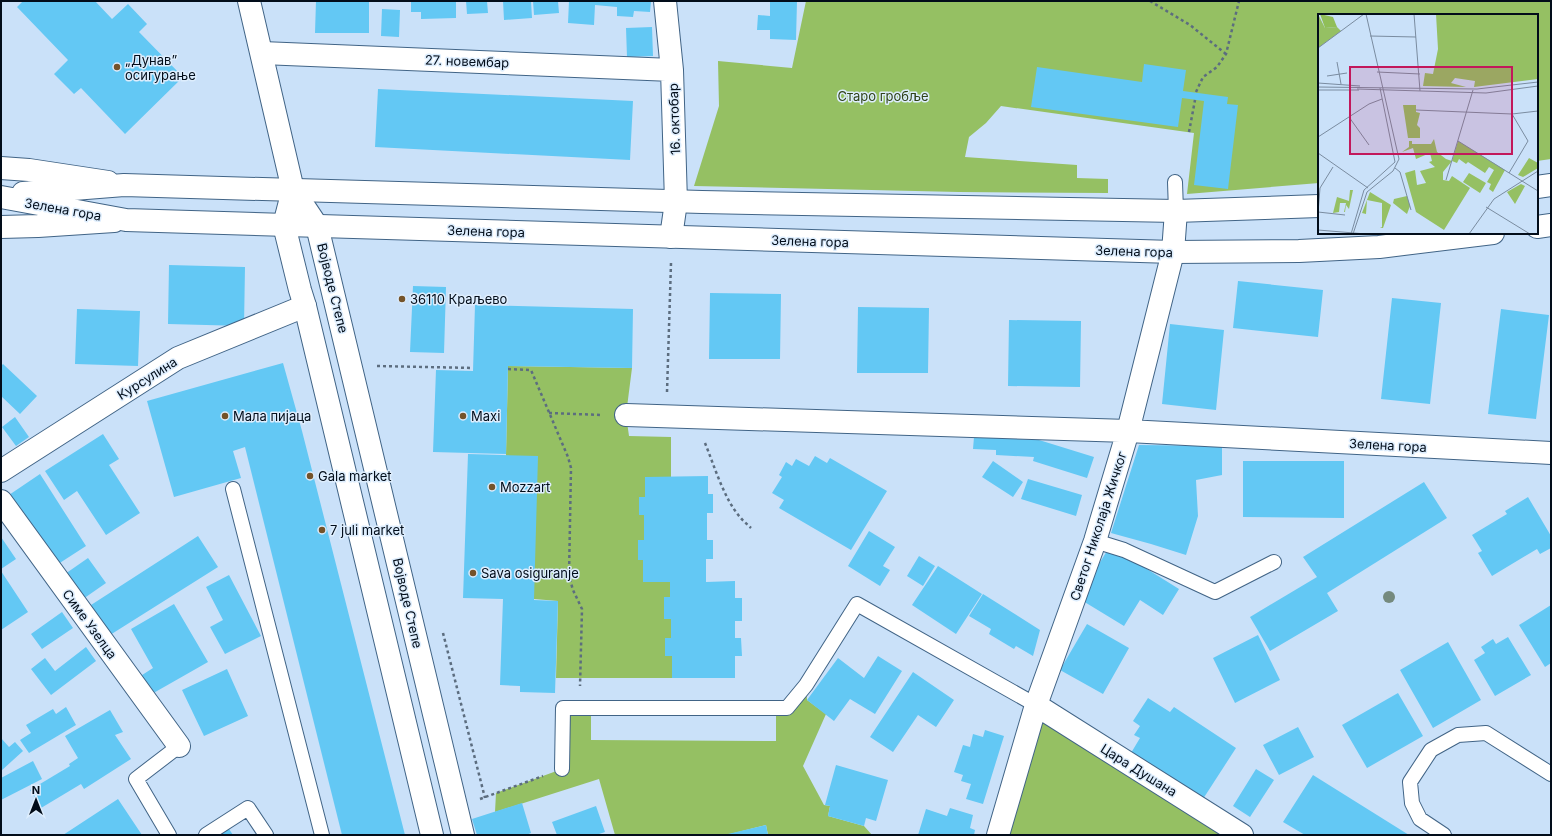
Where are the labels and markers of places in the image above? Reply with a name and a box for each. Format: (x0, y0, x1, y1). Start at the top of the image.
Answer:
place label: „Дунав” осигурање (125, 52, 196, 83)
marker: „Дунав” осигурање (112, 62, 122, 72)
place label: 36110 Краљево (410, 291, 508, 307)
marker: 36110 Краљево (397, 294, 407, 304)
place label: Мала пијаца (233, 408, 311, 424)
place label: Maxi (471, 408, 500, 424)
marker: Мала пијаца (220, 411, 230, 421)
marker: Maxi (458, 411, 468, 421)
place label: Gala market (318, 468, 392, 484)
marker: Gala market (305, 471, 315, 481)
place label: Mozzart (500, 479, 550, 495)
marker: Mozzart (487, 482, 497, 492)
place label: 7 juli market (330, 522, 404, 538)
marker: 7 juli market (317, 525, 327, 535)
place label: Sava osiguranje (481, 565, 579, 581)
marker: Sava osiguranje (468, 568, 478, 578)

